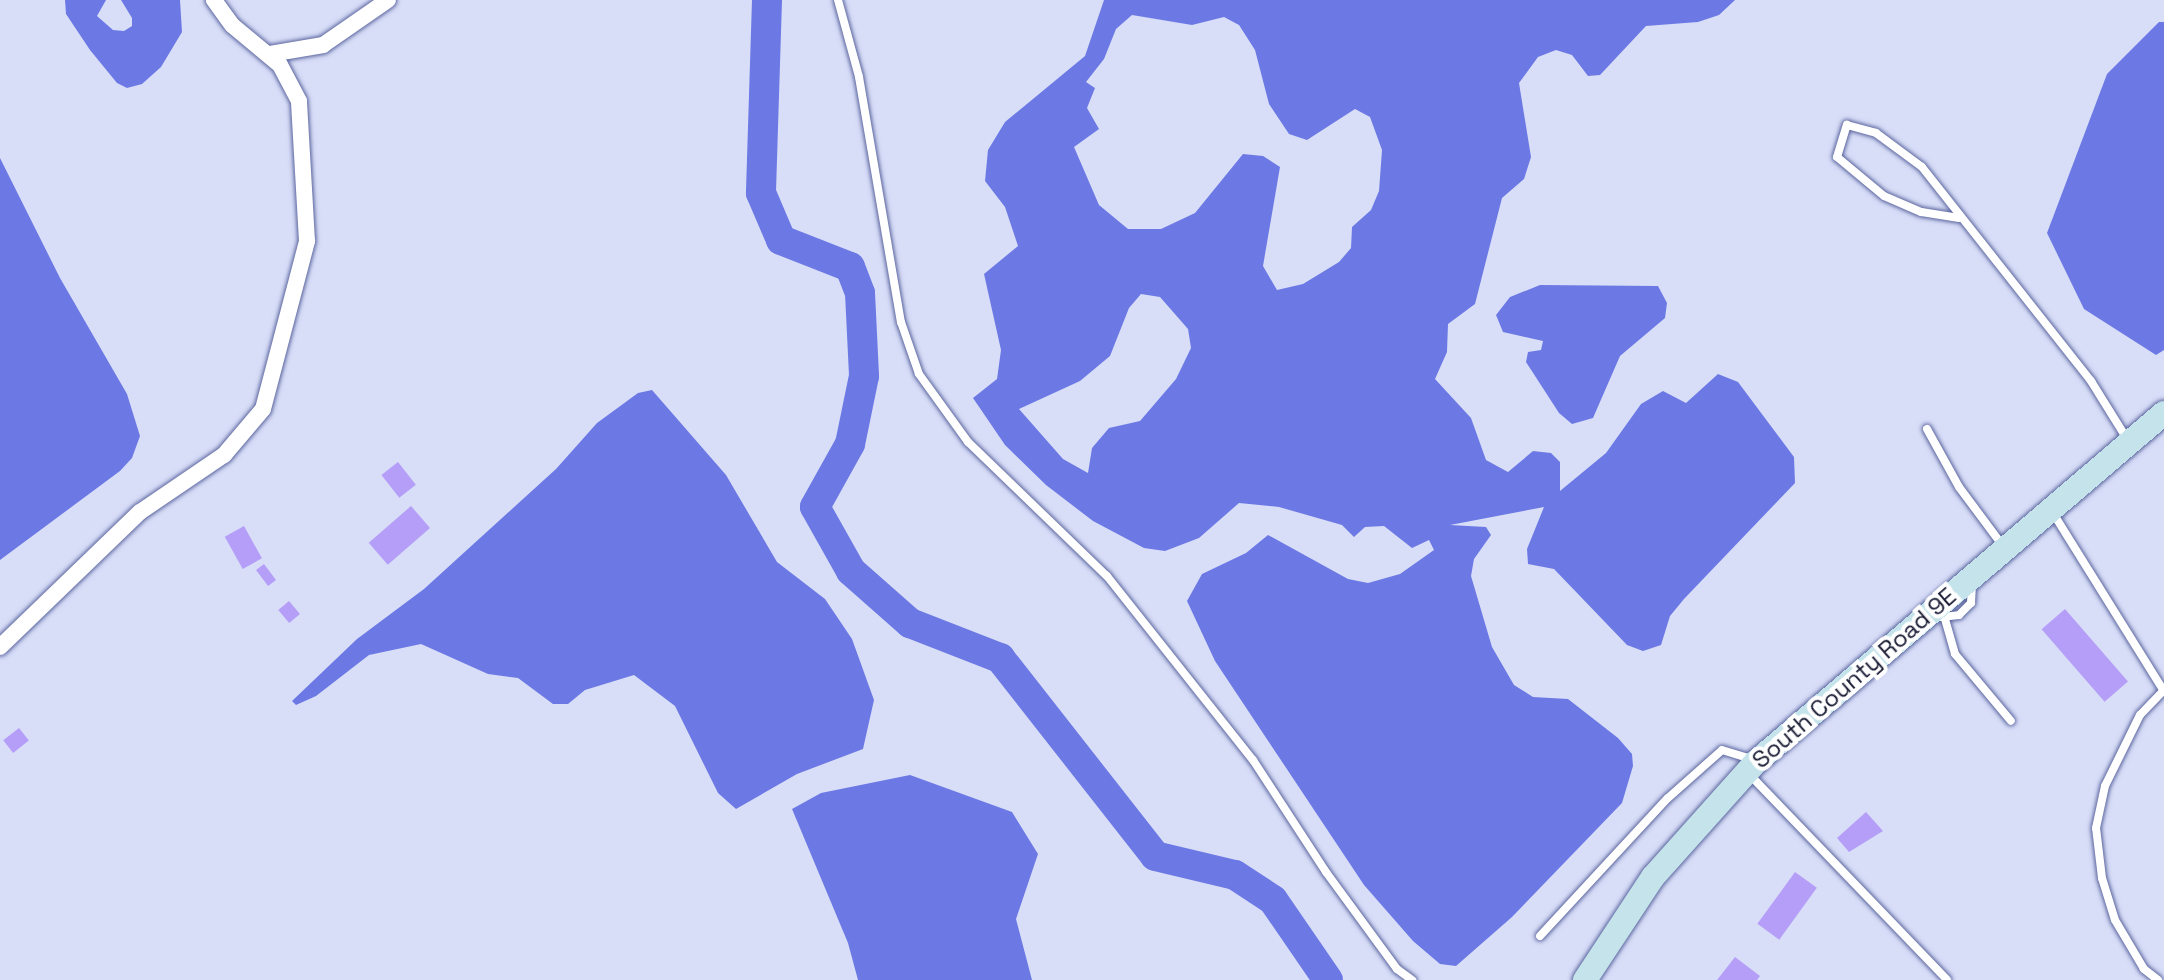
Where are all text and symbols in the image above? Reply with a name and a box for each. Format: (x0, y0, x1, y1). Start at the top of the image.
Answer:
street label: South County Road 9E (1746, 582, 1962, 774)

